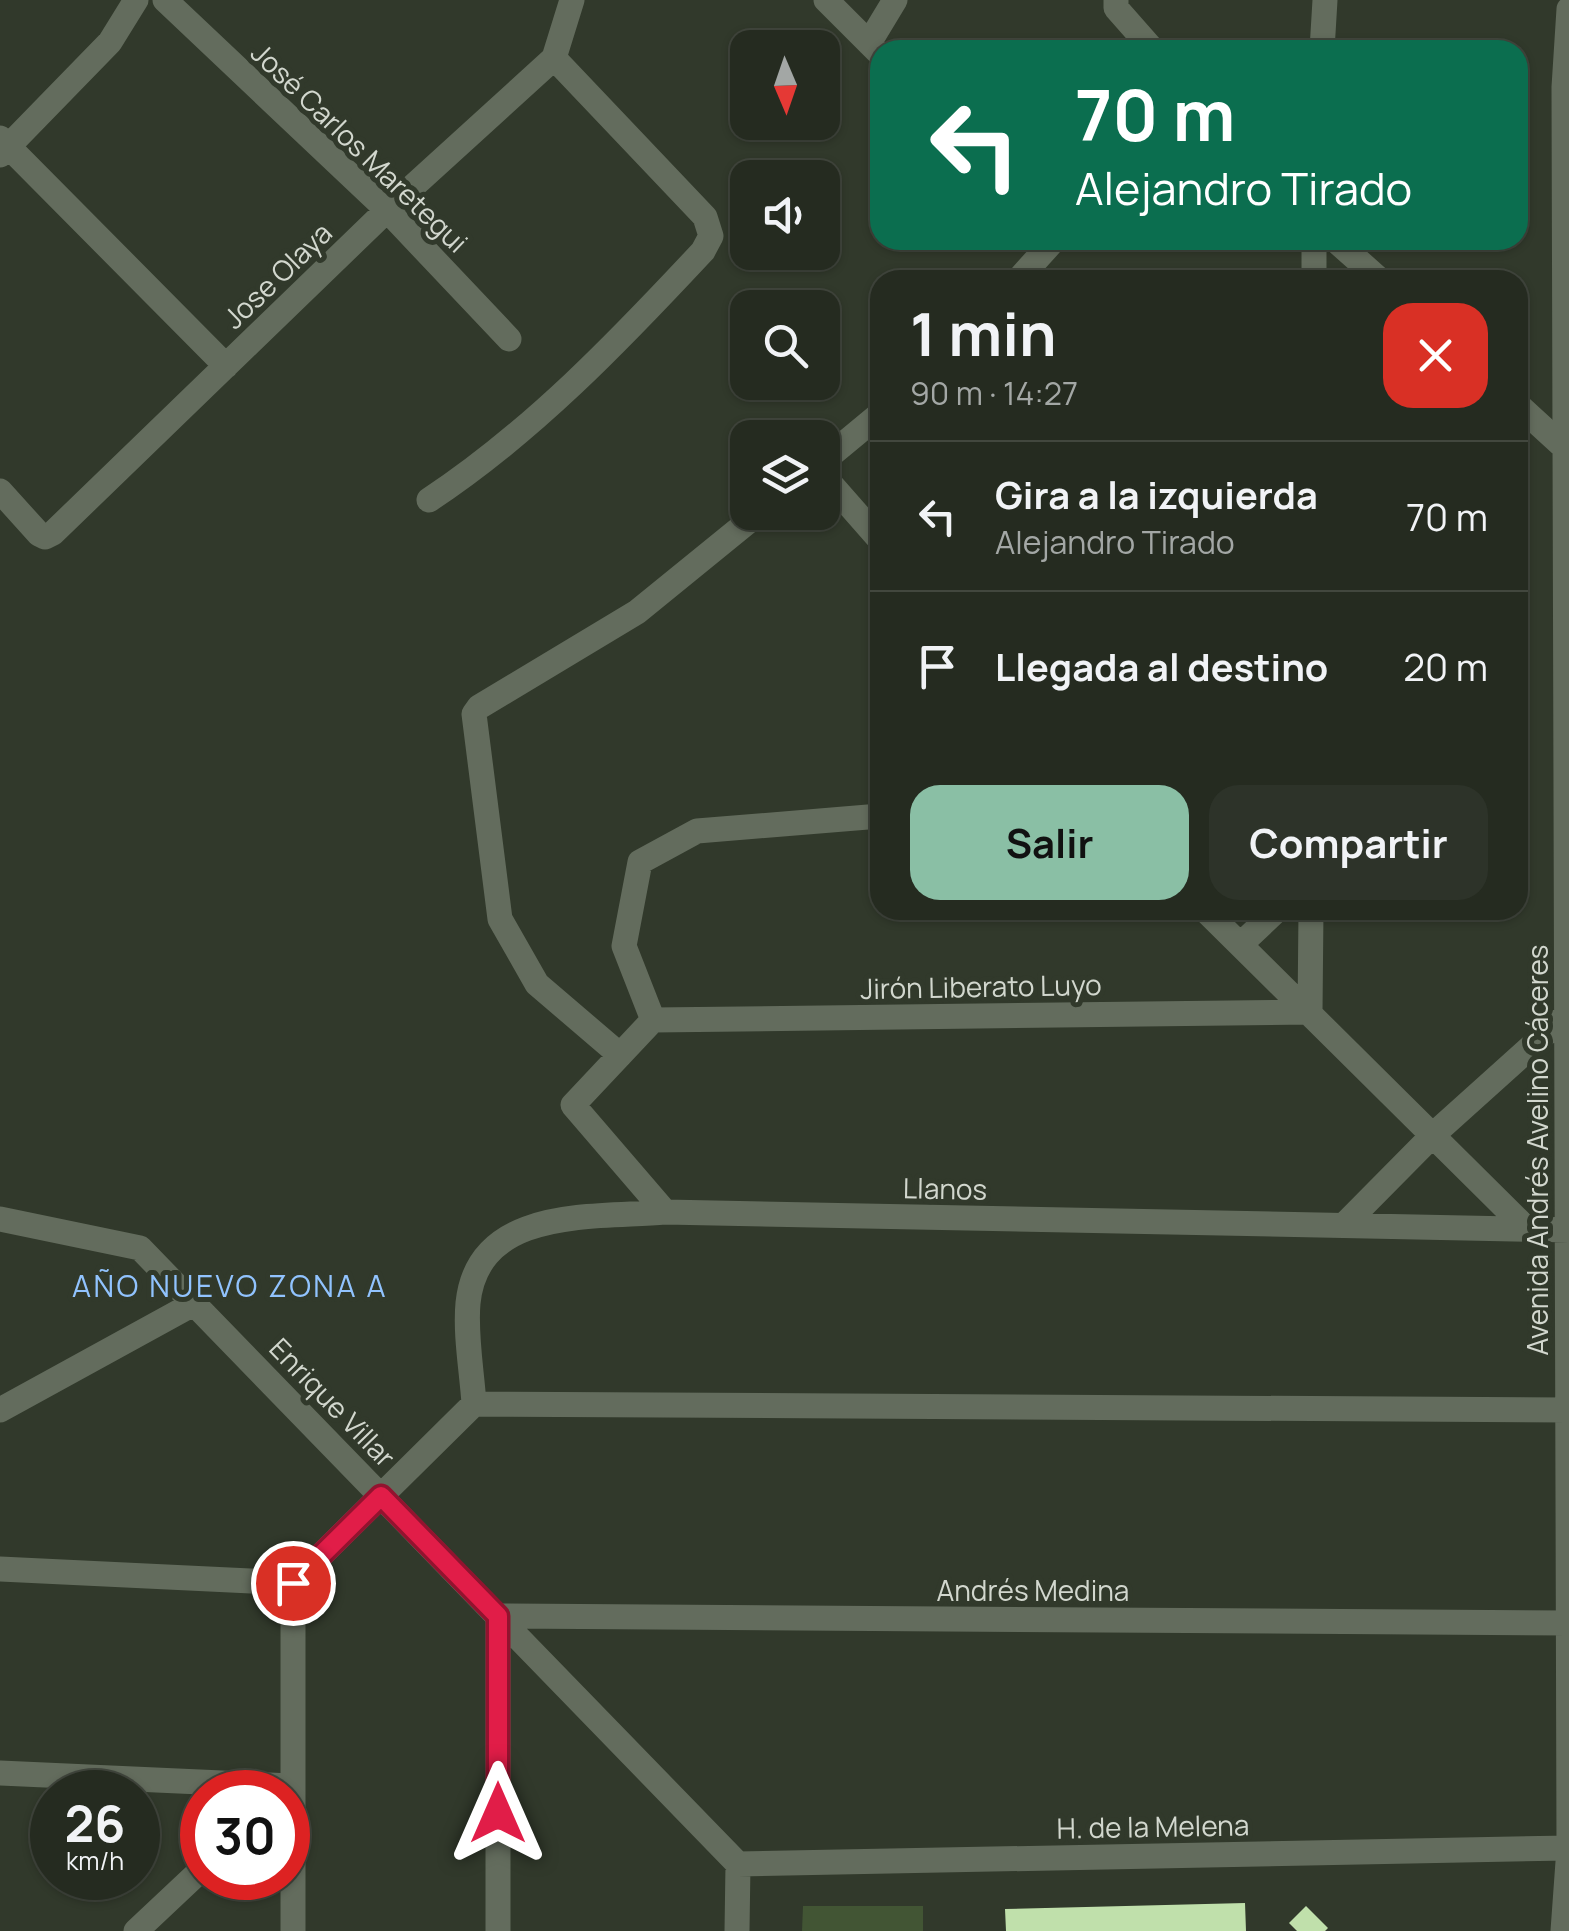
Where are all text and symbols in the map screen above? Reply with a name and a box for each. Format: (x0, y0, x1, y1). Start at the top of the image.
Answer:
north arrow (730, 30, 840, 140)
map controls (730, 30, 840, 530)
street label: José Carlos Maretegui (244, 34, 476, 260)
text: 70 m (1075, 66, 1235, 162)
icon: left (910, 80, 1040, 210)
text: Alejandro Tirado (1075, 157, 1412, 219)
button: sound (730, 160, 840, 270)
street label: Jose Olaya (214, 214, 340, 336)
button: search (730, 290, 840, 400)
text: 1 min (910, 292, 1057, 374)
button: close (1383, 303, 1488, 408)
text: 90 m · 14:27 (910, 371, 1078, 415)
button: layers (730, 420, 840, 530)
text: Gira a la izquierda (995, 468, 1318, 520)
icon: left (910, 489, 965, 544)
text: 70 m (1406, 490, 1488, 542)
text: Alejandro Tirado (995, 520, 1235, 564)
icon: arrive (910, 639, 965, 694)
text: Llegada al destino (995, 640, 1328, 692)
text: 20 m (1403, 640, 1488, 692)
button: Salir (910, 785, 1189, 900)
button: Compartir (1209, 785, 1488, 900)
street label: Avenida Andrés Avelino Cáceres (1518, 944, 1556, 1356)
street label: Jirón Liberato Luyo (860, 965, 1102, 1007)
street label: Llanos (903, 1168, 987, 1208)
district label: AÑO NUEVO ZONA A (72, 1265, 388, 1306)
street label: Enrique Villar (262, 1329, 404, 1475)
pin (251, 1541, 336, 1626)
icon: arrive (266, 1556, 321, 1611)
street label: Andrés Medina (937, 1571, 1129, 1609)
position arrow (446, 1761, 550, 1865)
speed limit sign: 30 (180, 1770, 310, 1900)
text: 26 (65, 1789, 125, 1857)
street label: H. de la Melena (1056, 1805, 1250, 1847)
text: km/h (66, 1843, 124, 1878)

